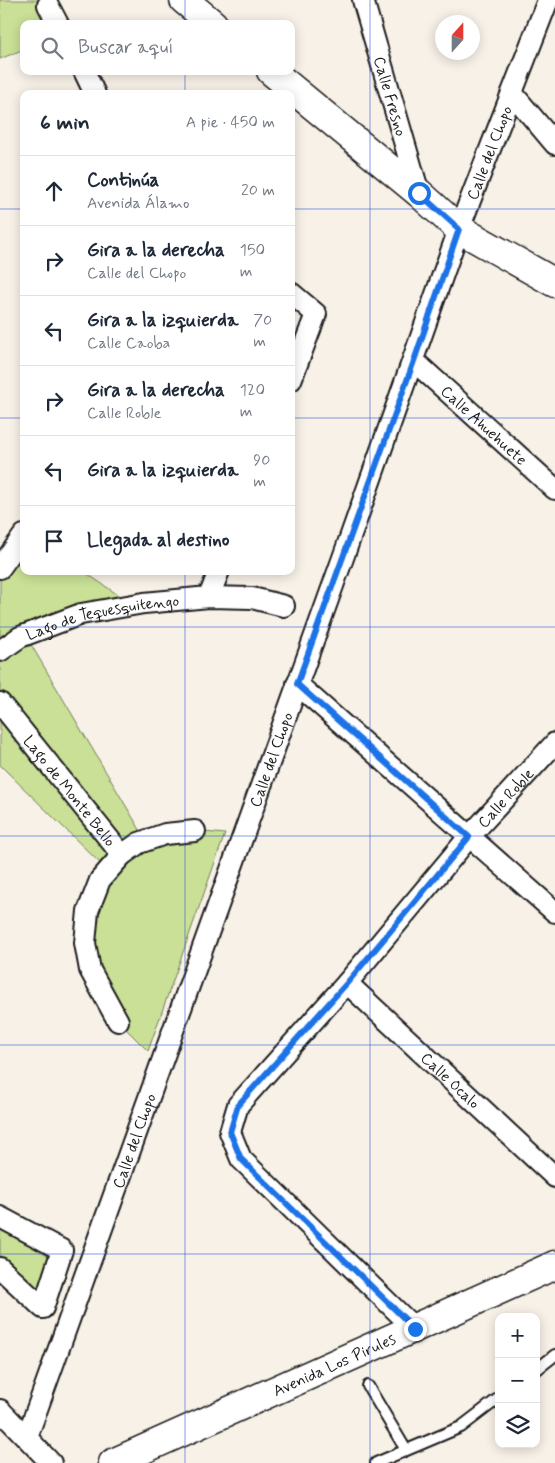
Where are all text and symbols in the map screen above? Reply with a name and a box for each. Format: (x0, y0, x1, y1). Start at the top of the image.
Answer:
north arrow (435, 15, 480, 60)
search box (20, 20, 295, 75)
icon: search (38, 34, 66, 62)
text: Buscar aquí (78, 35, 173, 60)
street label: Calle Fresno (368, 54, 411, 139)
street label: Calle del Chopo (462, 103, 518, 203)
text: 6 min (40, 109, 90, 137)
text: A pie · 450 m (186, 112, 275, 133)
text: Continúa (87, 168, 159, 193)
icon: ahead (40, 177, 68, 205)
text: 20 m (241, 180, 275, 201)
route start (408, 182, 431, 205)
text: Avenida Álamo (87, 193, 189, 214)
text: Gira a la derecha (87, 238, 225, 263)
text: 150 m (240, 240, 265, 282)
icon: right (40, 247, 68, 275)
text: Calle del Chopo (87, 263, 186, 284)
text: Gira a la izquierda (87, 308, 238, 333)
text: 70 m (253, 310, 272, 352)
icon: left (40, 317, 68, 345)
text: Calle Caoba (87, 333, 170, 354)
text: Gira a la derecha (87, 378, 225, 403)
text: 120 m (240, 380, 265, 422)
street label: Calle Ahuehuete (436, 381, 531, 471)
icon: right (40, 387, 68, 415)
text: Calle Roble (87, 403, 161, 424)
text: 90 m (253, 450, 270, 492)
icon: left (40, 457, 68, 485)
text: Gira a la izquierda (87, 458, 238, 483)
icon: arrive (40, 527, 68, 555)
text: Llegada al destino (87, 528, 229, 553)
street label: Lago de Tequesquitengo (23, 591, 180, 646)
street label: Calle del Chopo (245, 709, 299, 810)
street label: Lago de Monte Bello (18, 731, 120, 851)
street label: Calle Roble (473, 764, 539, 833)
street label: Calle Ocalo (416, 1048, 484, 1114)
street label: Calle del Chopo (108, 1091, 162, 1191)
map controls (495, 1313, 540, 1448)
button: + (495, 1313, 540, 1358)
route end (404, 1318, 427, 1341)
street label: Avenida Los Pirules (270, 1329, 399, 1402)
button: − (495, 1358, 540, 1403)
button: layers (495, 1403, 540, 1448)

